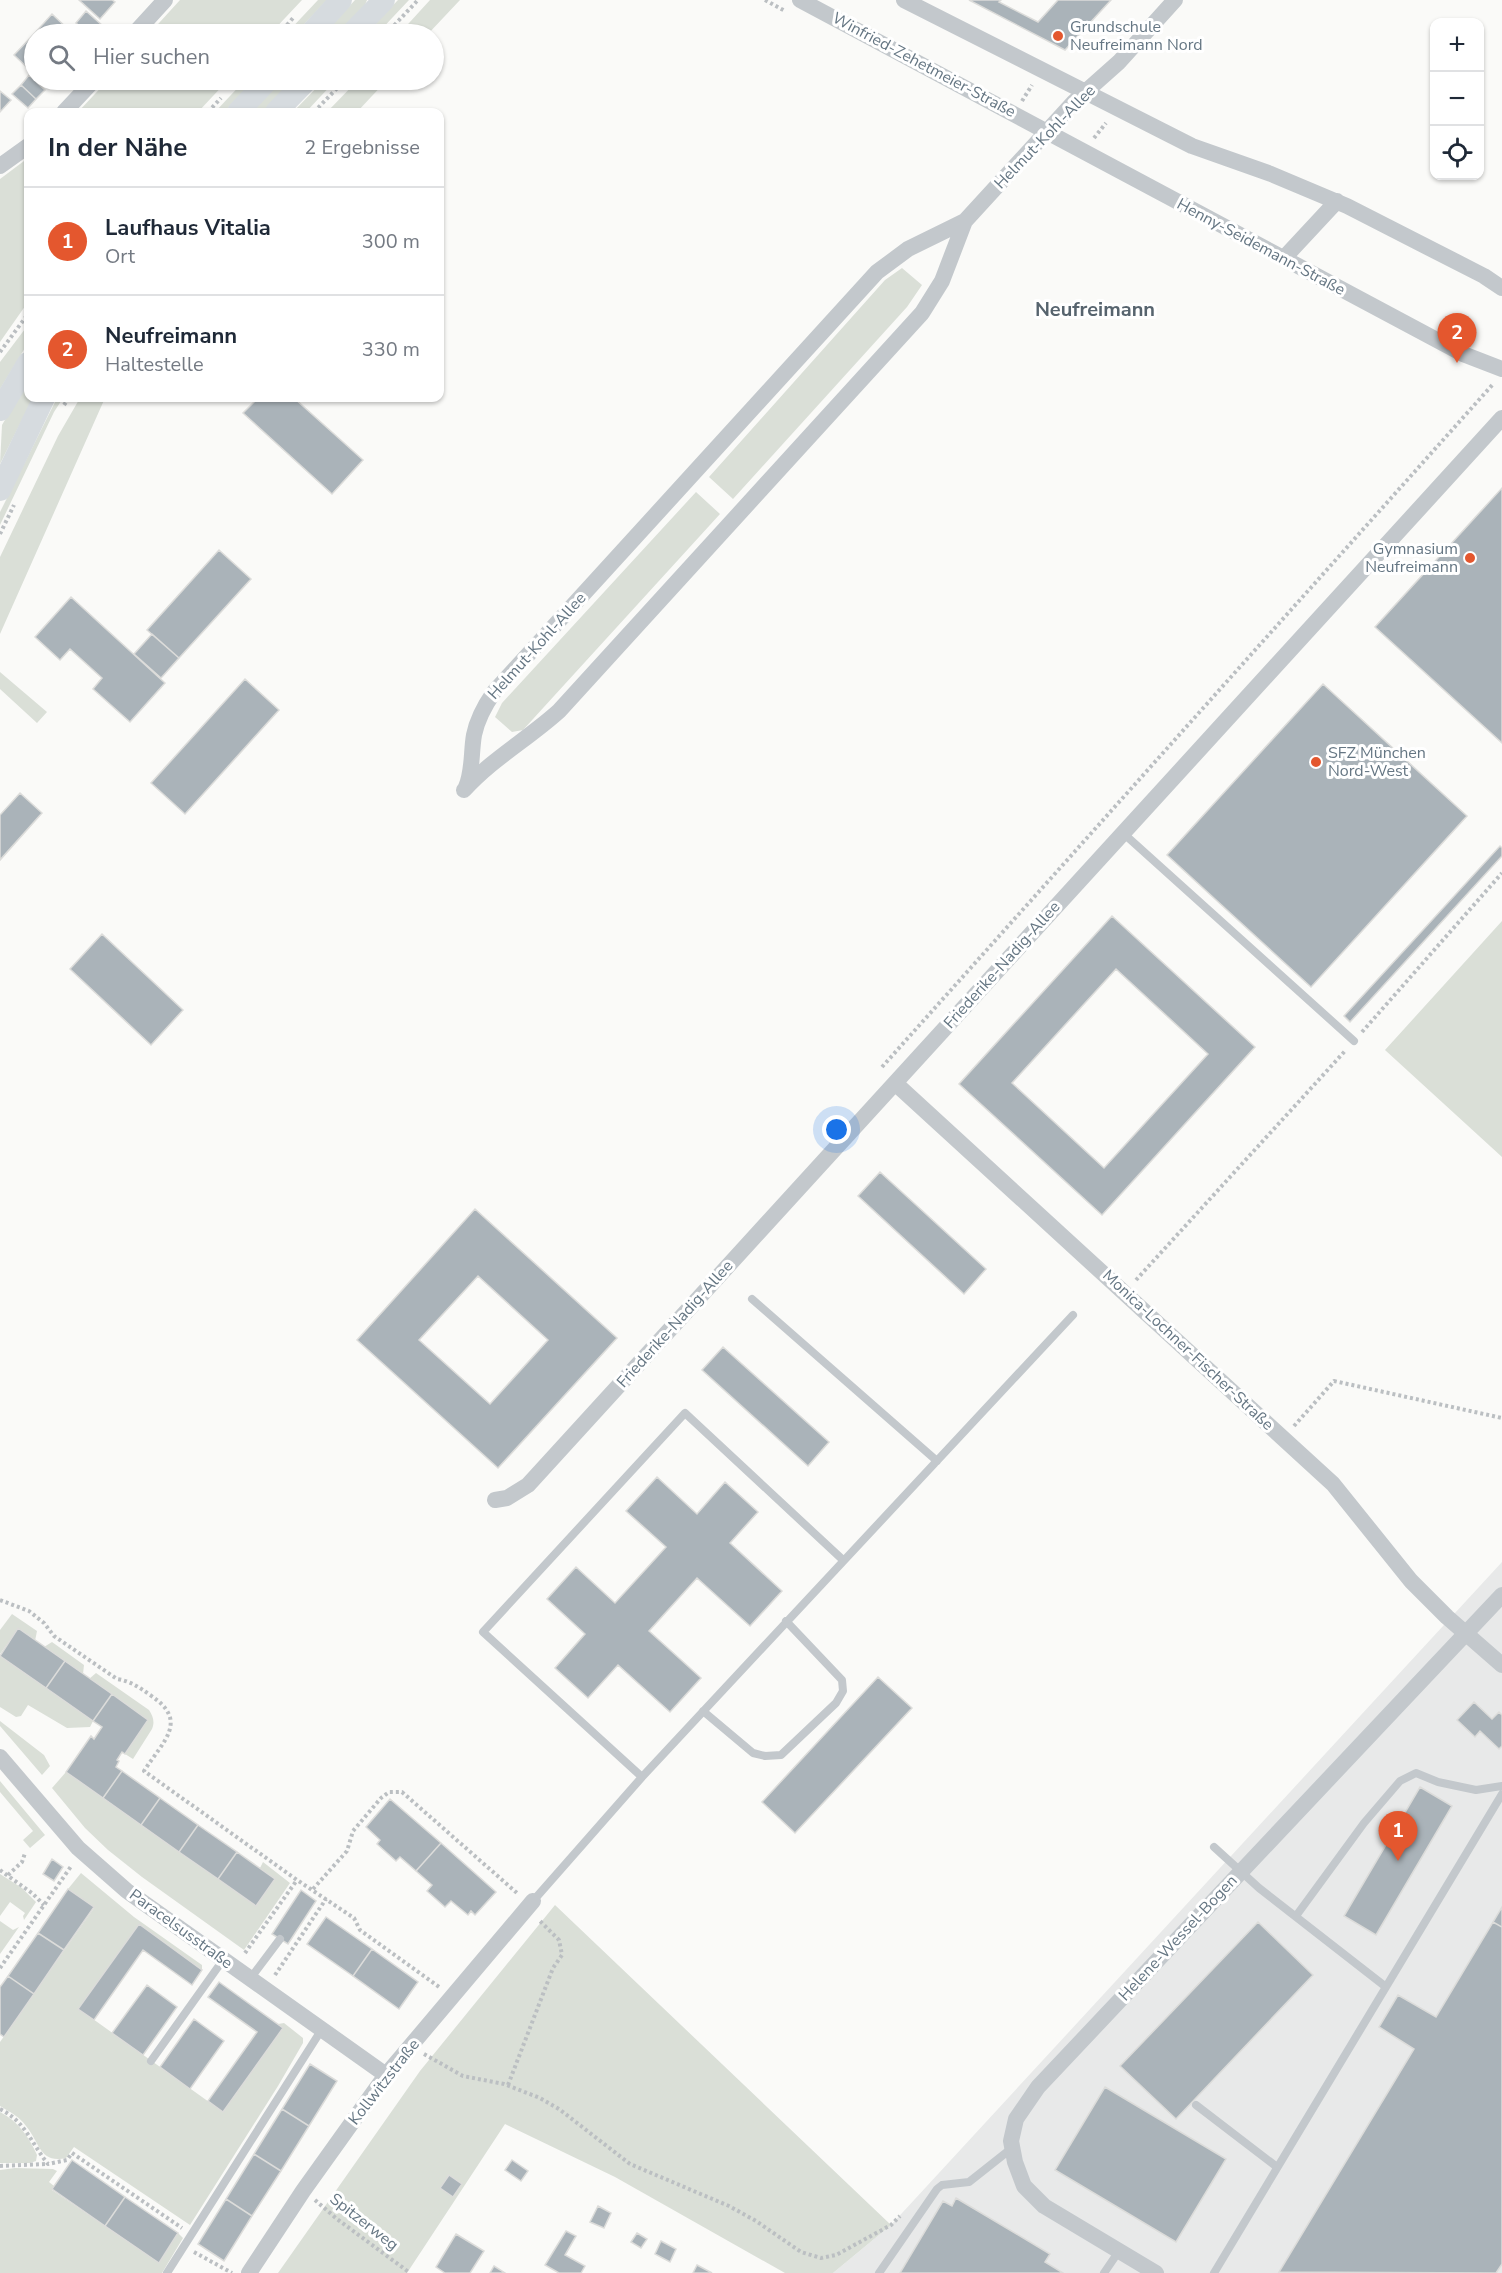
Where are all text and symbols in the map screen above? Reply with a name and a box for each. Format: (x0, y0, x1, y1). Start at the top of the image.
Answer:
street label: Winfried-Zehetmeier-Straße (828, 7, 1020, 123)
place label: Grundschule Neufreimann Nord (1070, 16, 1203, 56)
map controls (1430, 18, 1484, 180)
button: + (1430, 18, 1484, 72)
search box (24, 24, 444, 90)
marker: Grundschule Neufreimann Nord (1051, 29, 1065, 43)
icon: search (45, 41, 78, 74)
text: Hier suchen (93, 42, 210, 72)
button: − (1430, 72, 1484, 126)
street label: Helmut-Kohl-Allee (989, 80, 1101, 194)
button: locate (1430, 126, 1484, 180)
text: In der Nähe (48, 130, 187, 165)
text: 2 Ergebnisse (304, 134, 420, 161)
street label: Henny-Seidemann-Straße (1173, 193, 1349, 301)
text: Laufhaus Vitalia (105, 213, 271, 243)
text: 1 (62, 228, 74, 255)
text: 300 m (362, 228, 420, 255)
text: Ort (105, 243, 135, 270)
district label: Neufreimann (1035, 296, 1155, 323)
pin: 2 (1438, 314, 1476, 363)
text: Neufreimann (105, 321, 237, 351)
text: 2 (62, 336, 74, 363)
text: 330 m (362, 336, 420, 363)
text: Haltestelle (105, 351, 204, 378)
place label: Gymnasium Neufreimann (1365, 538, 1458, 578)
marker: Gymnasium Neufreimann (1463, 551, 1477, 565)
street label: Helmut-Kohl-Allee (483, 588, 591, 704)
place label: SFZ München Nord-West (1328, 742, 1426, 782)
marker: SFZ München Nord-West (1309, 755, 1323, 769)
street label: Friederike-Nadig-Allee (939, 897, 1065, 1033)
your location (822, 1115, 851, 1144)
street label: Friederike-Nadig-Allee (612, 1256, 738, 1392)
street label: Monica-Lochner-Fischer-Straße (1098, 1265, 1278, 1435)
pin: 1 (1378, 1812, 1418, 1861)
street label: Helene-Wessel-Bogen (1114, 1870, 1242, 2006)
street label: Paracelsusstraße (125, 1884, 237, 1974)
street label: Kollwitzstraße (343, 2034, 425, 2130)
street label: Spitzerweg (325, 2188, 403, 2256)

